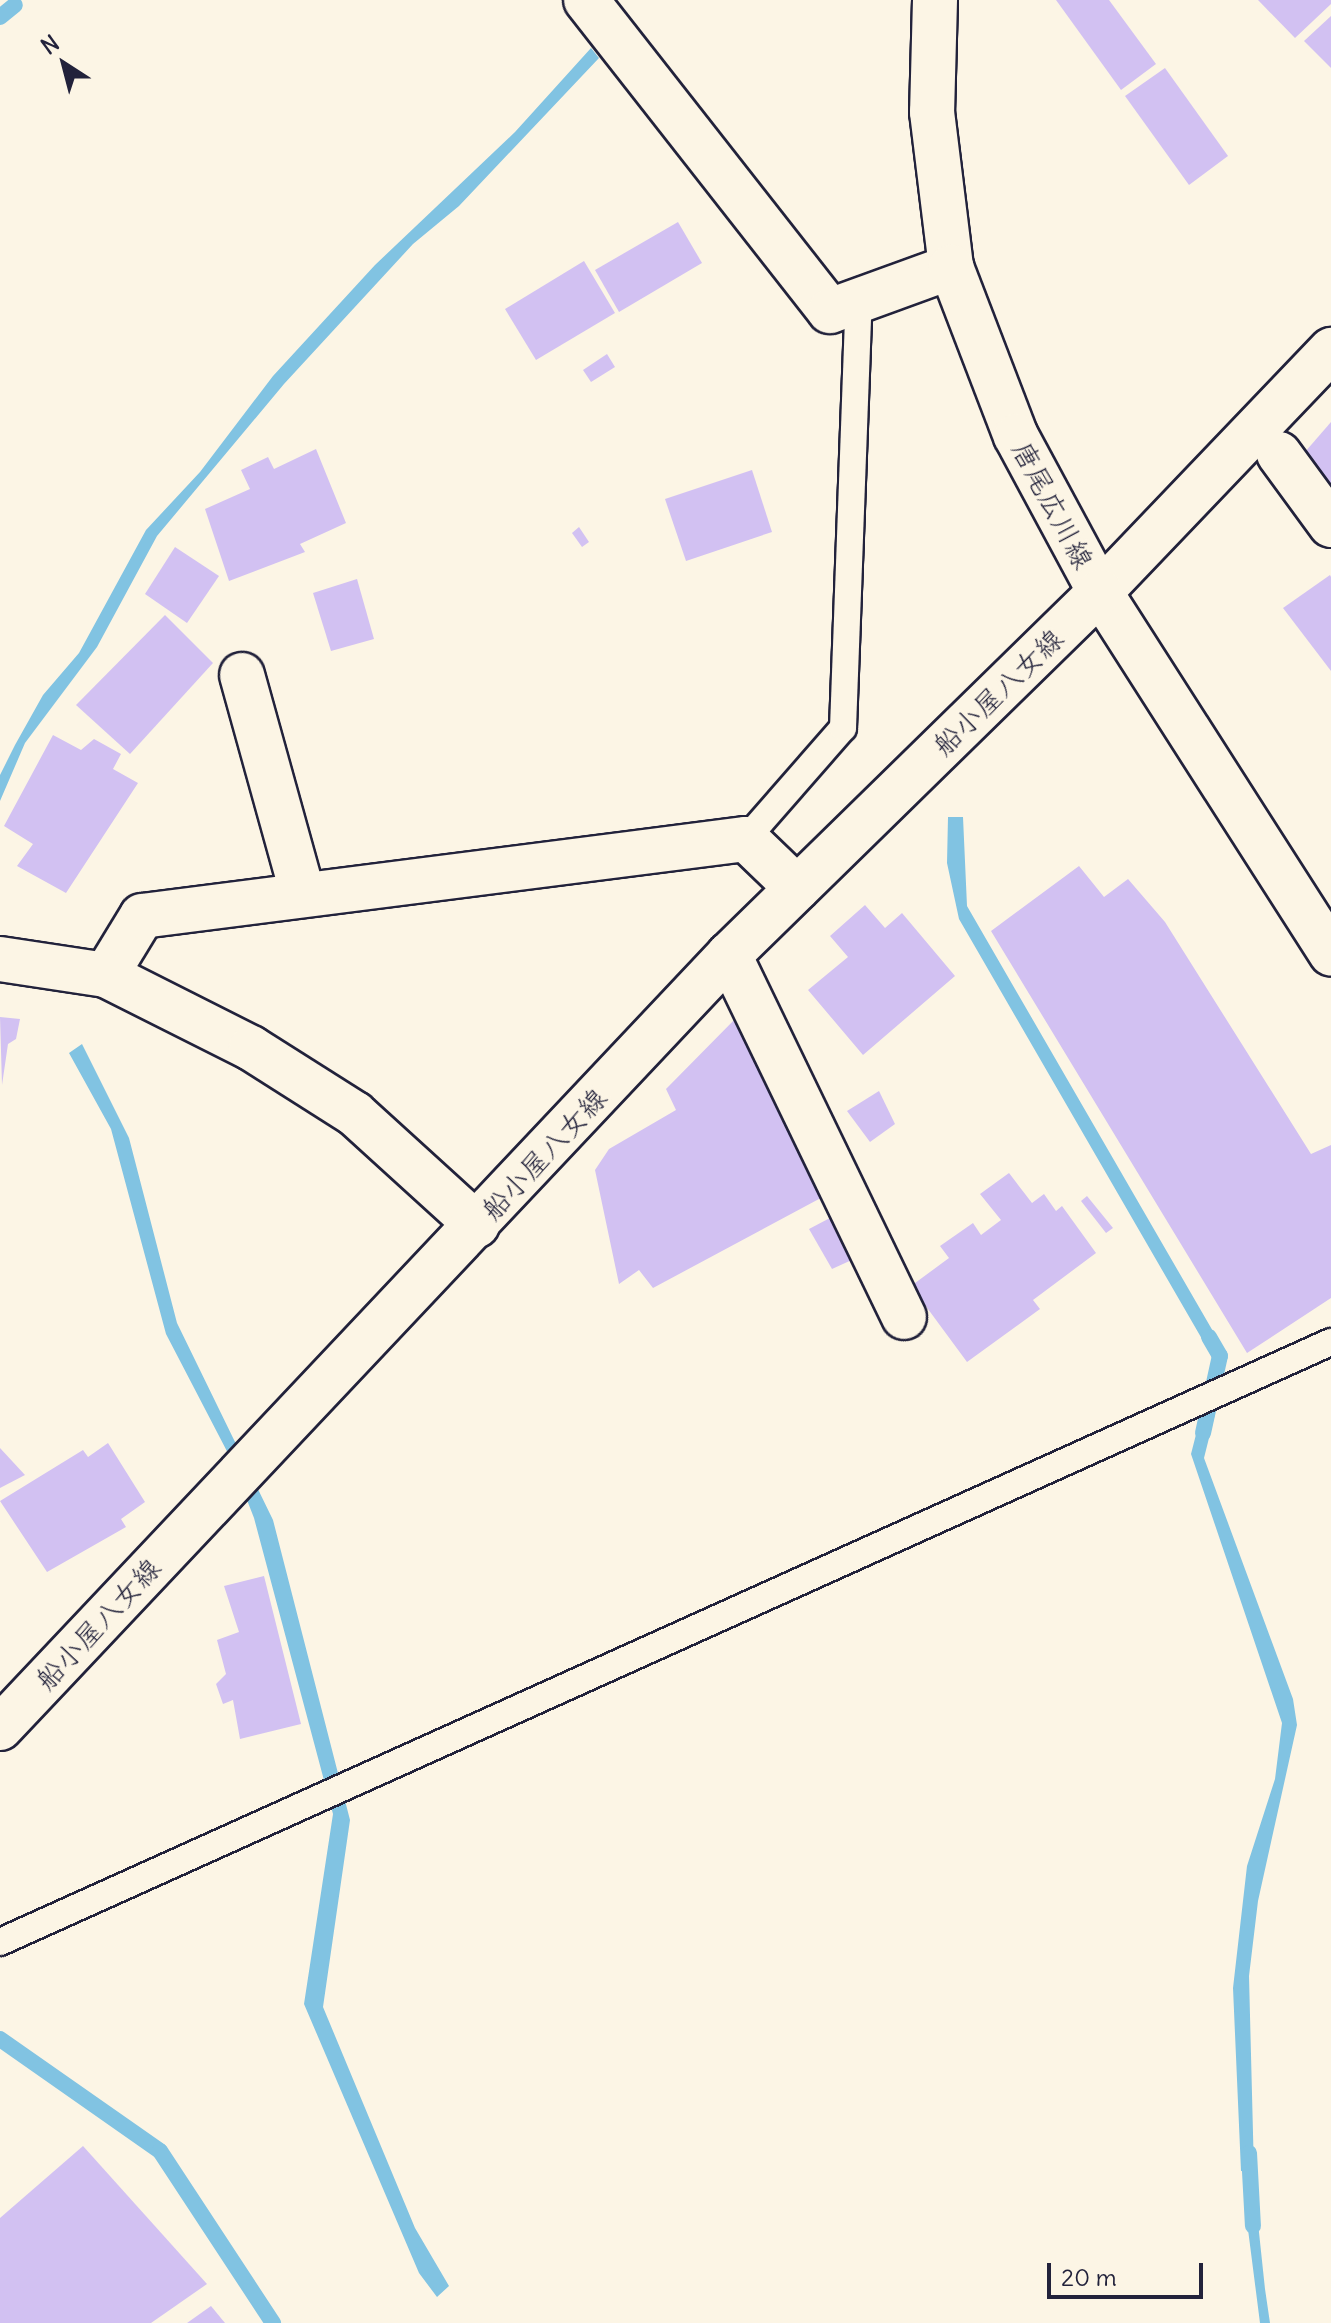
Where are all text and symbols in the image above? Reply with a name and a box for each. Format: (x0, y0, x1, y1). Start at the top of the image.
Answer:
north arrow (24, 24, 104, 104)
text: N (36, 29, 64, 60)
street label: 唐尾広川線 (1005, 435, 1101, 575)
street label: 船小屋八女線 (926, 622, 1070, 762)
street label: 船小屋八女線 (474, 1081, 614, 1227)
street label: 船小屋八女線 (28, 1551, 168, 1697)
scale bar (1051, 2247, 1207, 2297)
text: 20 m (1061, 2262, 1117, 2292)

